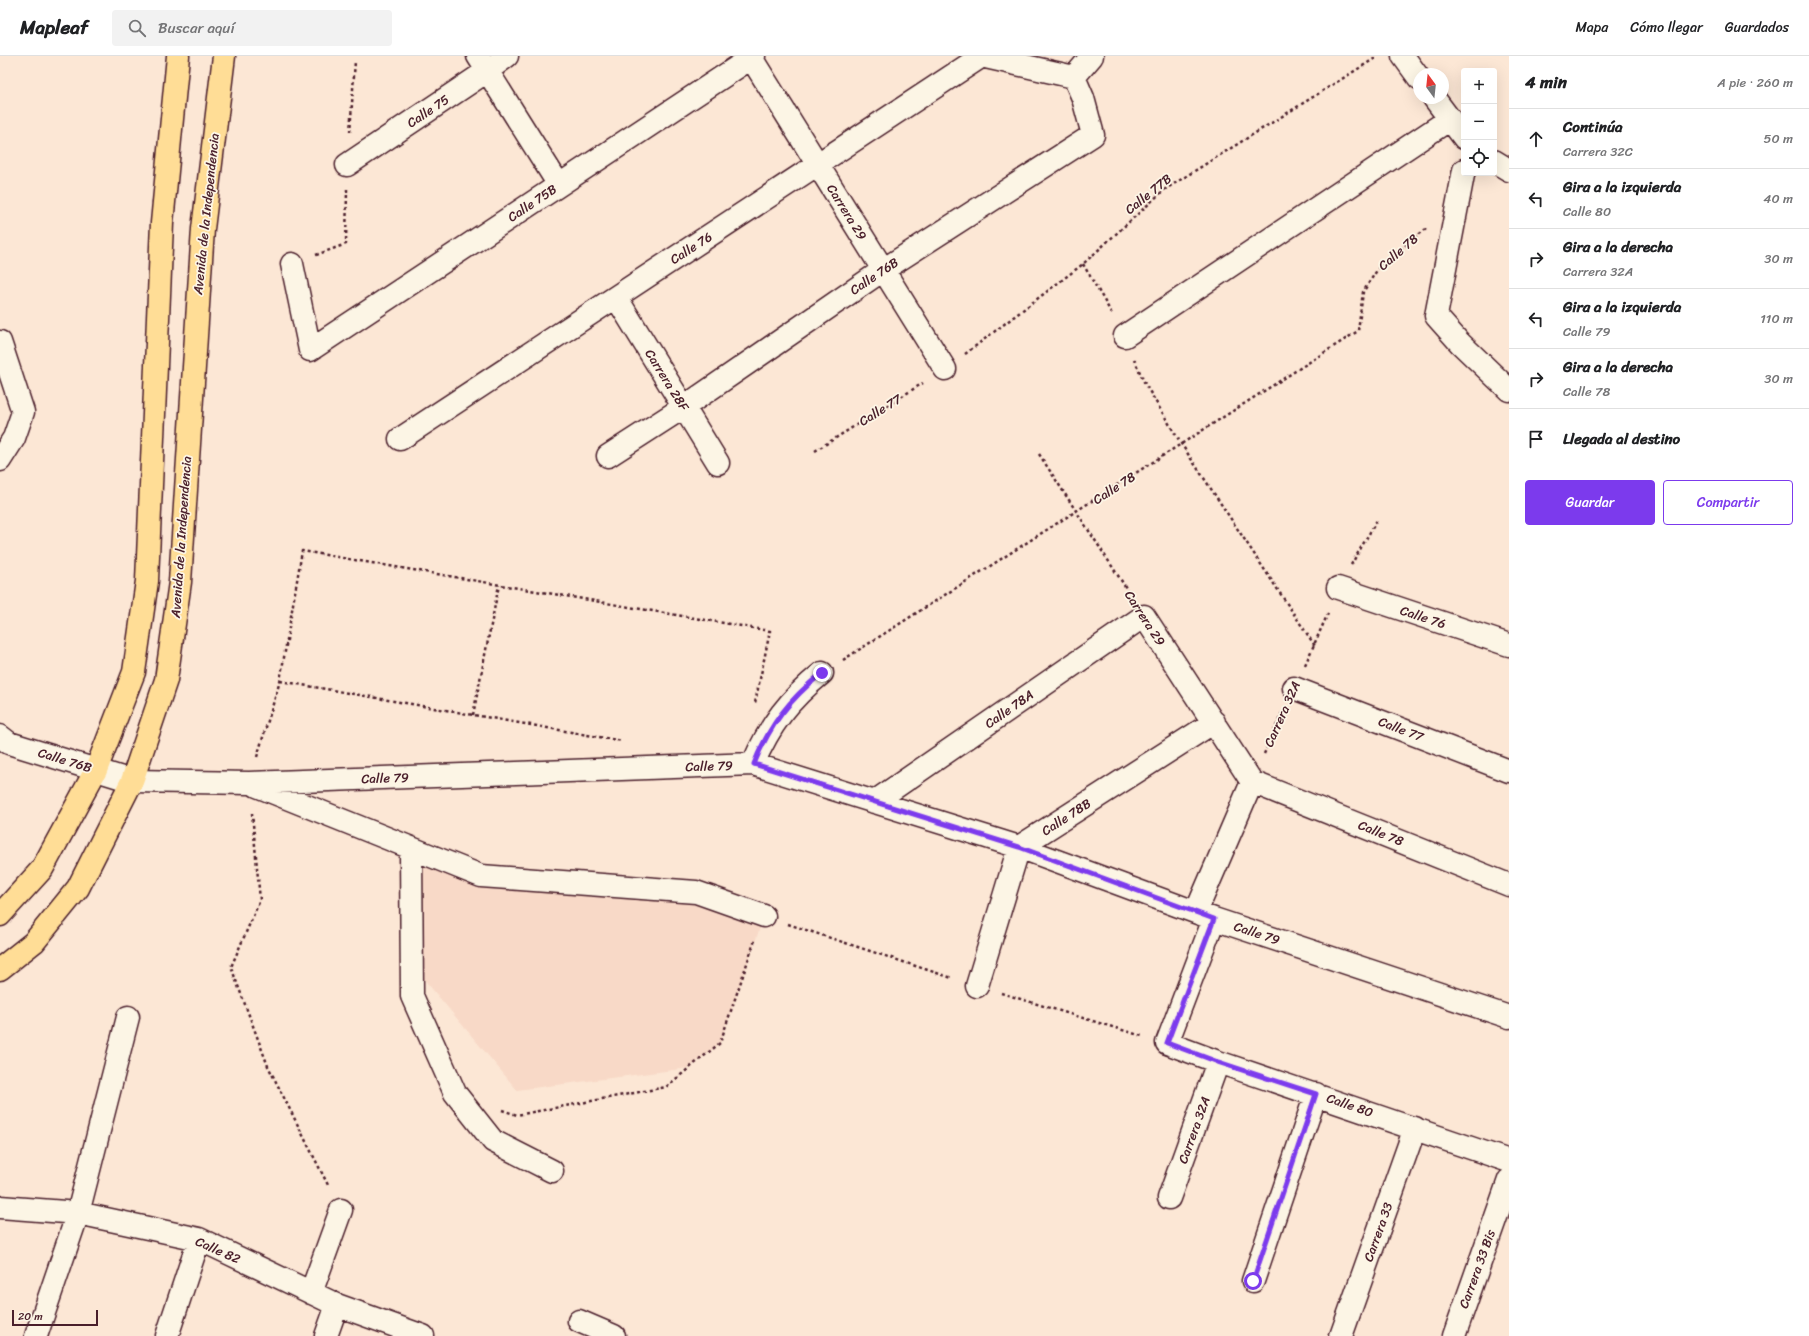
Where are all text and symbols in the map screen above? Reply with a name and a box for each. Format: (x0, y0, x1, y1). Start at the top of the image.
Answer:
search box (112, 10, 392, 46)
text: Mapleaf (20, 11, 88, 44)
text: Buscar aquí (158, 15, 235, 41)
text: Mapa (1575, 15, 1608, 40)
text: Cómo llegar (1630, 15, 1703, 40)
text: Guardados (1725, 15, 1789, 40)
icon: search (126, 17, 148, 39)
text: 4 min (1525, 67, 1567, 97)
north arrow (1413, 68, 1449, 104)
map controls (1461, 68, 1497, 176)
button: + (1461, 68, 1497, 104)
text: A pie · 260 m (1717, 71, 1793, 94)
street label: Calle 75 (402, 88, 454, 134)
button: − (1461, 104, 1497, 140)
text: Continúa (1563, 114, 1622, 140)
text: 50 m (1763, 127, 1793, 150)
icon: ahead (1525, 128, 1547, 150)
street label: Avenida de la Independencia (186, 132, 226, 297)
button: locate (1461, 140, 1497, 176)
text: Carrera 32C (1563, 140, 1633, 163)
street label: Calle 77B (1119, 168, 1177, 220)
text: Gira a la izquierda (1563, 174, 1681, 200)
street label: Calle 75B (502, 178, 562, 228)
street label: Carrera 29 (821, 179, 873, 245)
text: 40 m (1763, 187, 1793, 210)
icon: left (1525, 188, 1547, 210)
text: Calle 80 (1563, 200, 1611, 223)
street label: Calle 76 (665, 226, 717, 270)
street label: Calle 78 (1373, 228, 1424, 276)
text: Gira a la derecha (1563, 234, 1673, 260)
text: 30 m (1764, 247, 1793, 270)
icon: right (1525, 248, 1547, 270)
street label: Calle 76B (845, 251, 903, 301)
text: Carrera 32A (1563, 260, 1633, 283)
text: Gira a la izquierda (1563, 294, 1681, 320)
text: 110 m (1760, 307, 1793, 330)
icon: left (1525, 308, 1547, 330)
text: Calle 79 (1563, 320, 1611, 343)
street label: Carrera 28F (639, 344, 696, 416)
text: Gira a la derecha (1563, 354, 1673, 380)
text: 30 m (1764, 367, 1793, 390)
icon: right (1525, 368, 1547, 390)
text: Calle 78 (1563, 380, 1610, 403)
street label: Calle 77 (854, 387, 907, 432)
text: Llegada al destino (1563, 426, 1680, 452)
icon: arrive (1525, 428, 1547, 450)
street label: Avenida de la Independencia (164, 455, 198, 620)
street label: Calle 78 (1088, 465, 1140, 511)
button: Guardar (1525, 480, 1655, 525)
button: Compartir (1663, 480, 1793, 525)
street label: Carrera 29 (1118, 585, 1172, 651)
street label: Calle 76 (1397, 599, 1449, 635)
route end (813, 664, 831, 682)
street label: Carrera 32A (1257, 677, 1307, 751)
street label: Calle 78A (980, 684, 1038, 734)
street label: Calle 77 (1375, 710, 1429, 749)
street label: Calle 76B (35, 741, 95, 779)
street label: Calle 79 (685, 754, 733, 778)
street label: Calle 79 (361, 766, 409, 790)
street label: Calle 78B (1036, 792, 1096, 842)
street label: Calle 78 (1355, 813, 1407, 853)
street label: Calle 79 (1231, 915, 1283, 951)
street label: Calle 80 (1323, 1086, 1377, 1124)
street label: Carrera 32A (1171, 1093, 1217, 1167)
street label: Carrera 33 (1357, 1199, 1399, 1265)
street label: Carrera 33 Bis (1452, 1225, 1502, 1312)
street label: Calle 82 (192, 1230, 245, 1270)
route start (1244, 1272, 1262, 1290)
text: 20 m (18, 1307, 43, 1326)
scale bar (12, 1308, 98, 1327)

